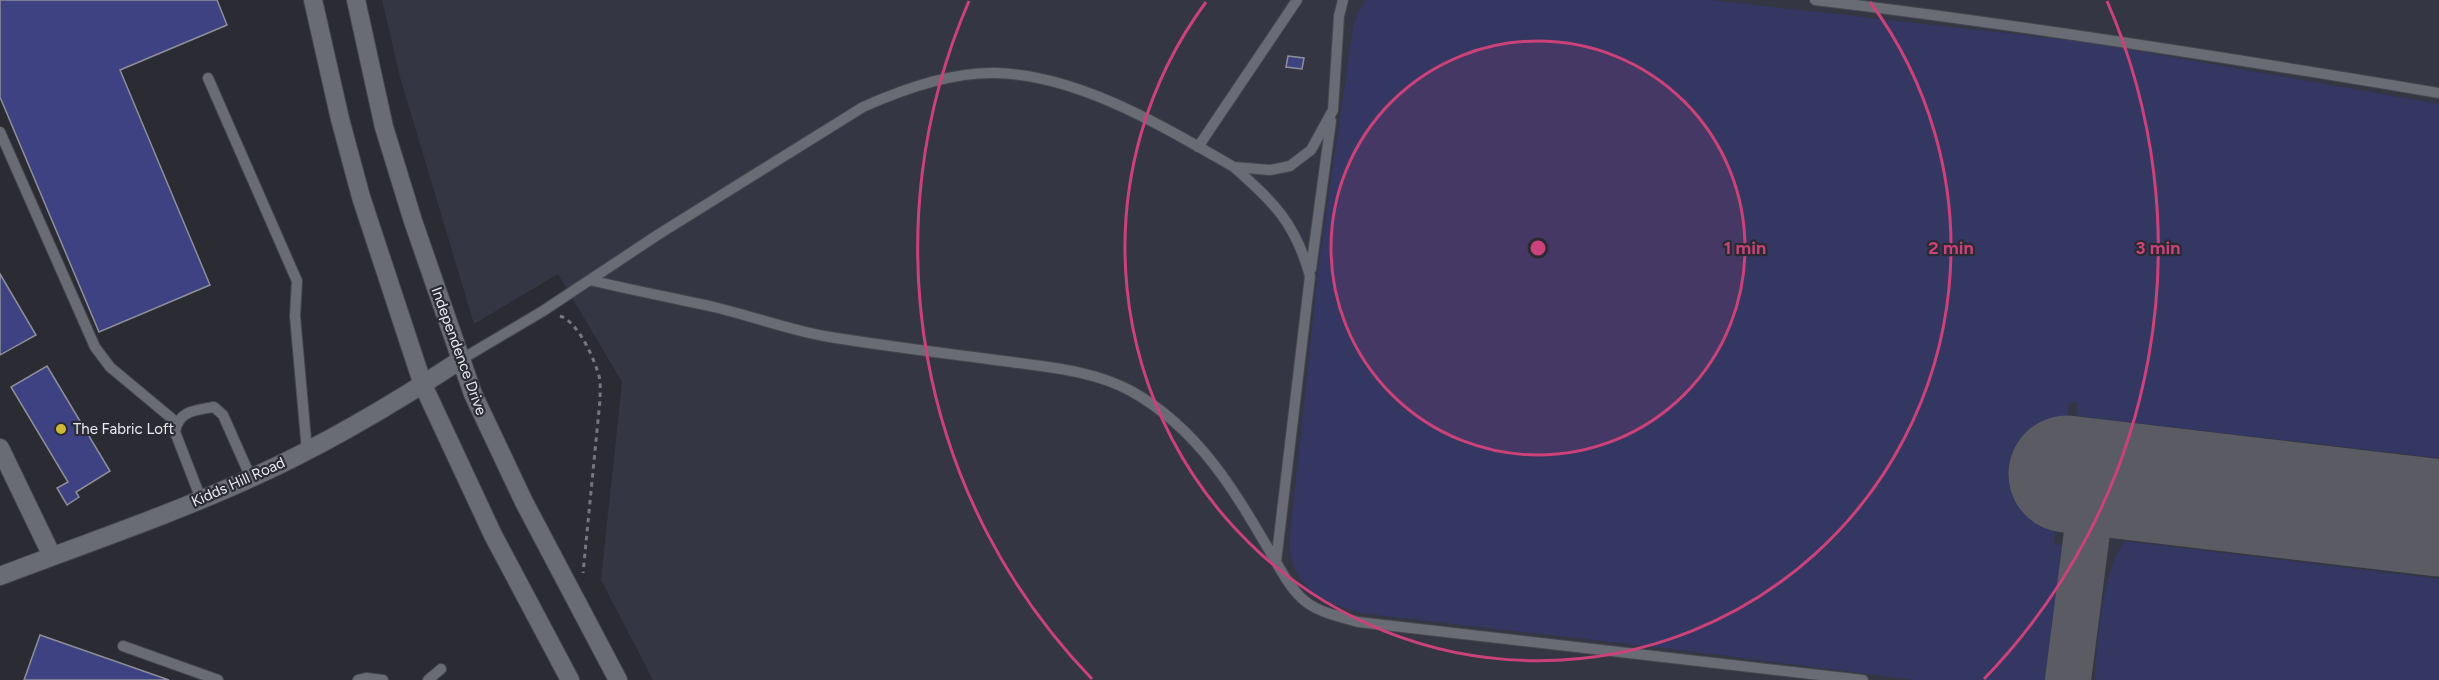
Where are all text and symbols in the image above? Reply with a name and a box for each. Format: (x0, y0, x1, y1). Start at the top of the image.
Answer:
text: 1 min (1724, 237, 1766, 259)
text: 2 min (1928, 237, 1974, 259)
text: 3 min (2136, 237, 2180, 259)
centre of rings (1528, 238, 1548, 258)
street label: Independence Drive (427, 285, 491, 417)
place label: The Fabric Loft (73, 420, 174, 438)
marker: The Fabric Loft (54, 422, 68, 436)
street label: Kidds Hill Road (188, 453, 288, 511)

